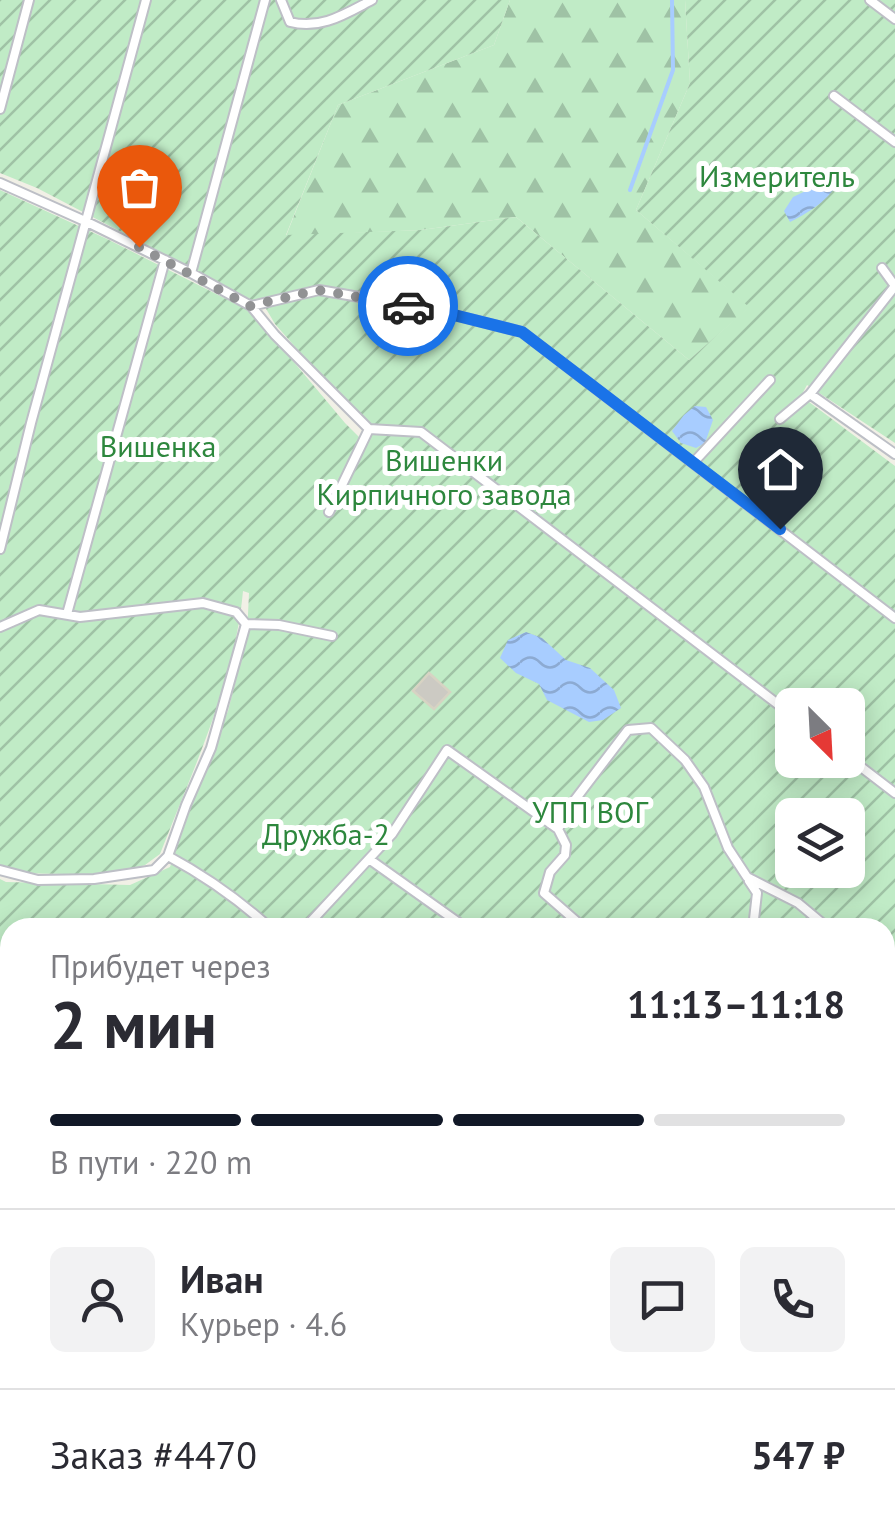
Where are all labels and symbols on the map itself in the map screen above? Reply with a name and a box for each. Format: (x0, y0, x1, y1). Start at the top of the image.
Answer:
pin (97, 145, 182, 248)
park label: Измеритель (699, 156, 855, 195)
courier (358, 256, 458, 356)
park label: Вишенка (100, 426, 216, 465)
pin (738, 427, 823, 530)
park label: Вишенки Кирпичного завода (316, 440, 572, 513)
north arrow (775, 688, 865, 778)
park label: УПП ВОГ (532, 792, 648, 831)
park label: Дружба-2 (262, 814, 390, 853)

